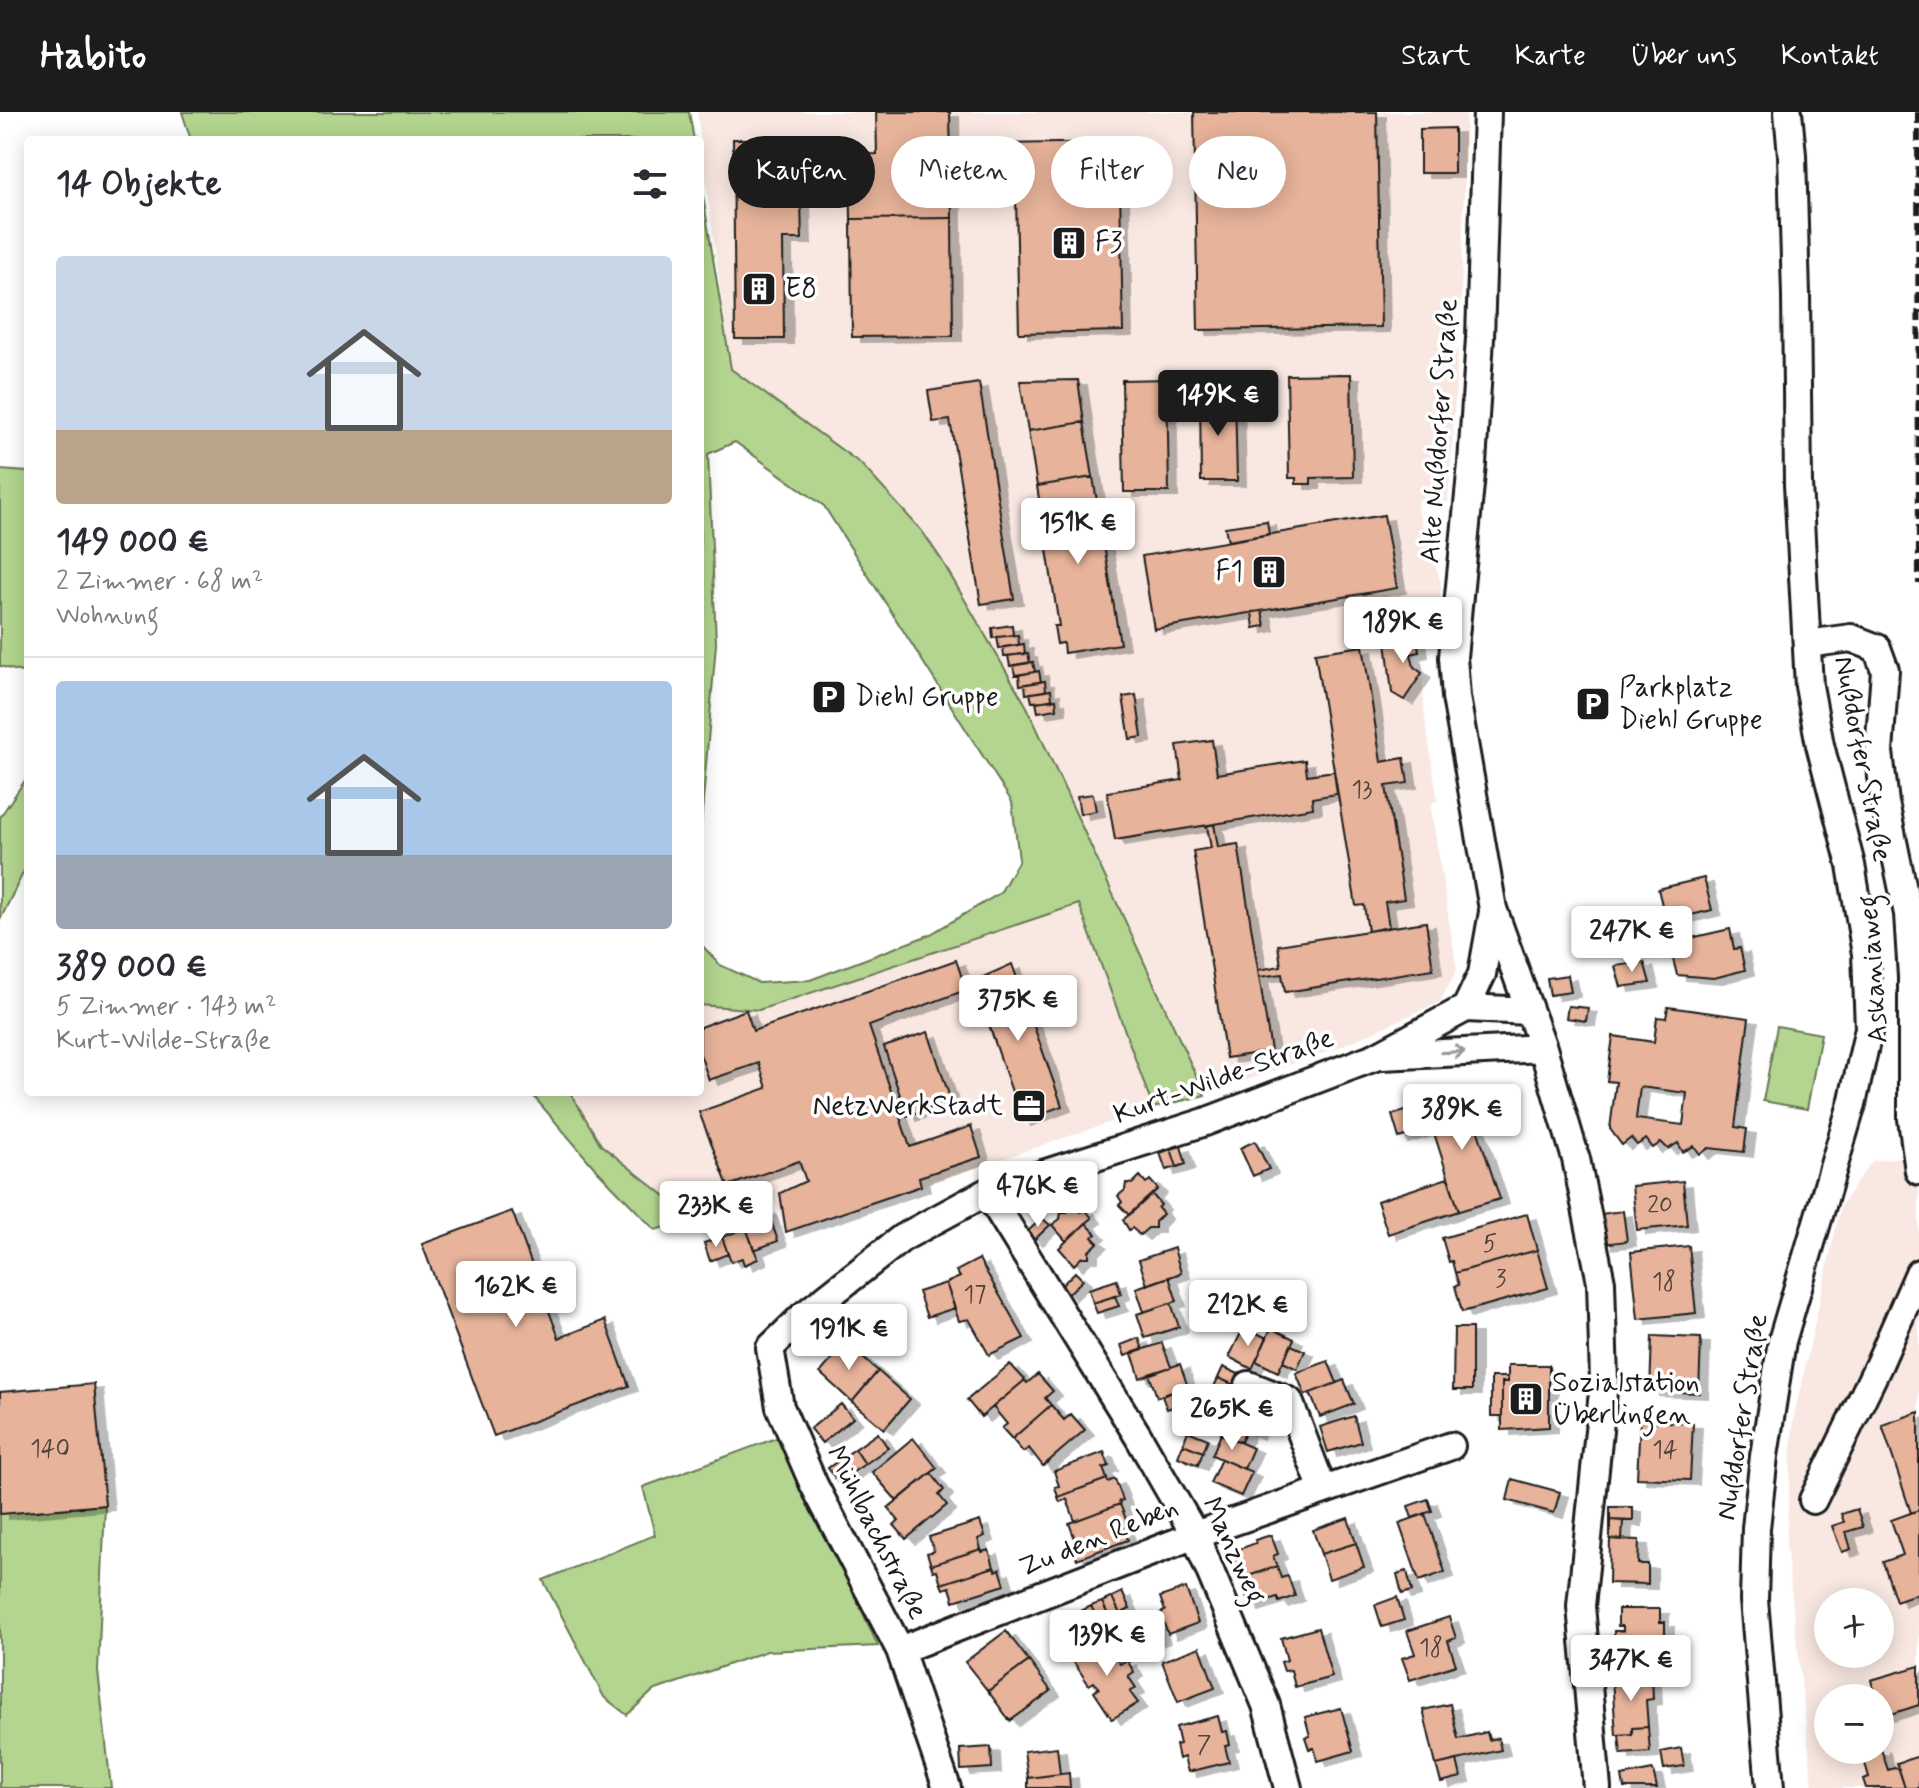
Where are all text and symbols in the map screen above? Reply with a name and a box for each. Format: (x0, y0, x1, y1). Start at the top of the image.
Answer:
text: Habito (40, 32, 146, 81)
text: Start (1401, 38, 1470, 75)
text: Karte (1514, 38, 1586, 75)
text: Über uns (1630, 38, 1737, 75)
text: Kontakt (1781, 38, 1879, 75)
chip: Kaufen (728, 136, 875, 208)
chip: Mieten (891, 136, 1035, 208)
chip: Filter (1051, 136, 1173, 208)
chip: Neu (1189, 136, 1286, 208)
text: 14 Objekte (56, 162, 222, 207)
icon: filters (628, 162, 672, 206)
building icon: F3 (1050, 224, 1088, 262)
place label: F3 (1095, 225, 1123, 262)
building icon: E8 (740, 270, 778, 308)
place label: E8 (785, 271, 817, 308)
street label: Alte Nußdorfer Straße (1412, 297, 1468, 565)
icon: home (292, 308, 436, 452)
pin: 149K € (1153, 370, 1283, 438)
text: 149K € (1176, 379, 1260, 413)
pin: 151K € (1013, 498, 1143, 566)
text: 151K € (1039, 507, 1117, 541)
text: 149 000 € (56, 520, 209, 565)
building icon: F1 (1250, 553, 1288, 591)
place label: F1 (1216, 554, 1243, 591)
text: 2 Zimmer · 68 m² (56, 565, 263, 599)
pin: 189K € (1338, 597, 1468, 665)
text: Wohnung (56, 599, 159, 633)
text: 189K € (1362, 606, 1444, 640)
street label: Nußdorfer Straße (1824, 653, 1900, 865)
place label: Parkplatz Diehl Gruppe (1619, 670, 1763, 739)
parking icon: Diehl Gruppe (810, 678, 848, 716)
place label: Diehl Gruppe (855, 679, 999, 716)
parking icon: Parkplatz Diehl Gruppe (1574, 685, 1612, 723)
icon: home (292, 733, 436, 877)
house number: 13 (1352, 775, 1372, 806)
street label: Askaniaweg (1850, 893, 1901, 1045)
pin: 247K € (1567, 906, 1697, 974)
text: 247K € (1589, 915, 1675, 949)
text: 389 000 € (56, 945, 207, 990)
pin: 375K € (953, 975, 1083, 1043)
text: 375K € (977, 984, 1059, 1018)
text: 5 Zimmer · 143 m² (56, 990, 277, 1024)
street label: Kurt-Wilde-Straße (1109, 1020, 1339, 1134)
text: Kurt-Wilde-Straße (56, 1024, 271, 1058)
one-way arrow (1439, 1045, 1466, 1060)
pin: 389K € (1397, 1084, 1527, 1152)
office icon: NetzWerkStadt (1010, 1087, 1048, 1125)
place label: NetzWerkStadt (813, 1088, 1004, 1125)
text: 389K € (1421, 1093, 1503, 1127)
pin: 476K € (973, 1161, 1103, 1229)
text: 476K € (997, 1170, 1079, 1204)
pin: 233K € (651, 1181, 781, 1249)
text: 233K € (678, 1190, 754, 1224)
house number: 20 (1647, 1190, 1673, 1221)
house number: 5 (1483, 1229, 1497, 1260)
pin: 162K € (451, 1261, 581, 1329)
house number: 3 (1496, 1264, 1507, 1295)
house number: 18 (1652, 1267, 1676, 1298)
text: 162K € (474, 1270, 558, 1304)
house number: 17 (964, 1280, 986, 1311)
pin: 212K € (1183, 1280, 1313, 1348)
text: 212K € (1207, 1289, 1289, 1323)
pin: 191K € (784, 1304, 914, 1372)
street label: Nußdorfer Straße (1708, 1311, 1778, 1523)
text: 191K € (809, 1313, 889, 1347)
place label: Sozialstation Überlingen (1552, 1365, 1700, 1437)
building icon: Sozialstation Überlingen (1507, 1380, 1545, 1418)
pin: 265K € (1167, 1384, 1297, 1452)
text: 265K € (1190, 1393, 1274, 1427)
house number: 140 (30, 1434, 70, 1465)
house number: 14 (1652, 1435, 1678, 1466)
street label: Mühlbachstraße (816, 1440, 936, 1626)
street label: Zu den Reben (1014, 1489, 1184, 1587)
street label: Manzweg (1189, 1492, 1274, 1612)
map controls (1814, 1588, 1894, 1764)
button: + (1814, 1588, 1894, 1668)
pin: 139K € (1042, 1610, 1172, 1678)
text: 139K € (1068, 1619, 1146, 1653)
house number: 18 (1419, 1633, 1443, 1664)
pin: 347K € (1566, 1635, 1696, 1703)
text: 347K € (1589, 1644, 1673, 1678)
button: − (1814, 1684, 1894, 1764)
house number: 7 (1197, 1730, 1211, 1761)

